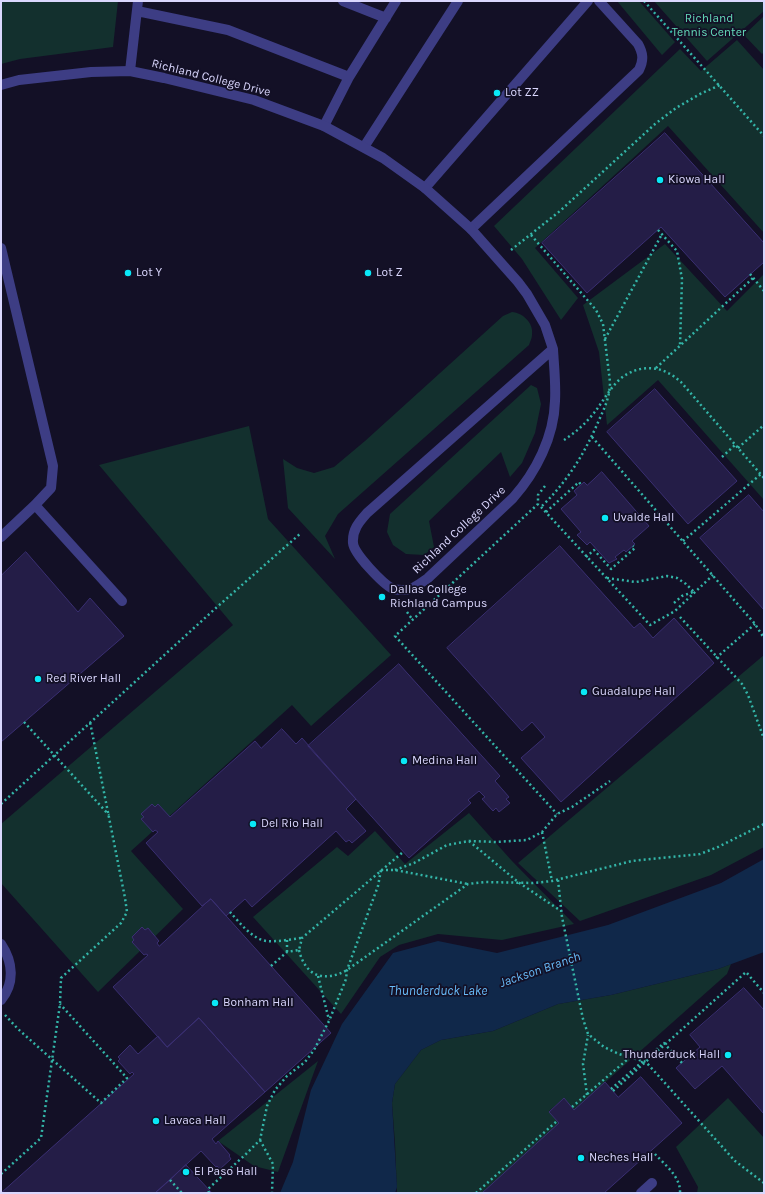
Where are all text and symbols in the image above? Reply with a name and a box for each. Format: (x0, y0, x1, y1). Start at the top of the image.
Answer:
park label: Richland Tennis Center (672, 12, 746, 40)
street label: Richland College Drive (150, 56, 272, 100)
place label: Lot ZZ (505, 86, 539, 100)
marker: Lot ZZ (492, 88, 502, 98)
place label: Kiowa Hall (668, 173, 725, 187)
marker: Kiowa Hall (655, 175, 665, 185)
place label: Lot Y (136, 266, 162, 280)
place label: Lot Z (376, 266, 403, 280)
marker: Lot Y (123, 268, 133, 278)
marker: Lot Z (363, 268, 373, 278)
street label: Richland College Drive (409, 483, 509, 577)
place label: Uvalde Hall (613, 511, 674, 525)
marker: Uvalde Hall (600, 513, 610, 523)
place label: Dallas College Richland Campus (390, 583, 487, 611)
marker: Dallas College Richland Campus (377, 592, 387, 602)
place label: Red River Hall (46, 672, 121, 686)
marker: Red River Hall (33, 674, 43, 684)
place label: Guadalupe Hall (592, 685, 675, 699)
marker: Guadalupe Hall (579, 687, 589, 697)
place label: Medina Hall (412, 754, 477, 768)
marker: Medina Hall (399, 756, 409, 766)
place label: Del Rio Hall (261, 817, 323, 831)
marker: Del Rio Hall (248, 819, 258, 829)
water label: Jackson Branch (497, 949, 583, 991)
water label: Thunderduck Lake (389, 983, 487, 999)
place label: Bonham Hall (223, 996, 294, 1010)
marker: Bonham Hall (210, 998, 220, 1008)
place label: Thunderduck Hall (623, 1048, 720, 1062)
marker: Thunderduck Hall (723, 1050, 733, 1060)
place label: Lavaca Hall (164, 1114, 226, 1128)
marker: Lavaca Hall (151, 1116, 161, 1126)
place label: Neches Hall (589, 1151, 653, 1165)
marker: Neches Hall (576, 1153, 586, 1163)
place label: El Paso Hall (194, 1165, 257, 1179)
marker: El Paso Hall (181, 1167, 191, 1177)

